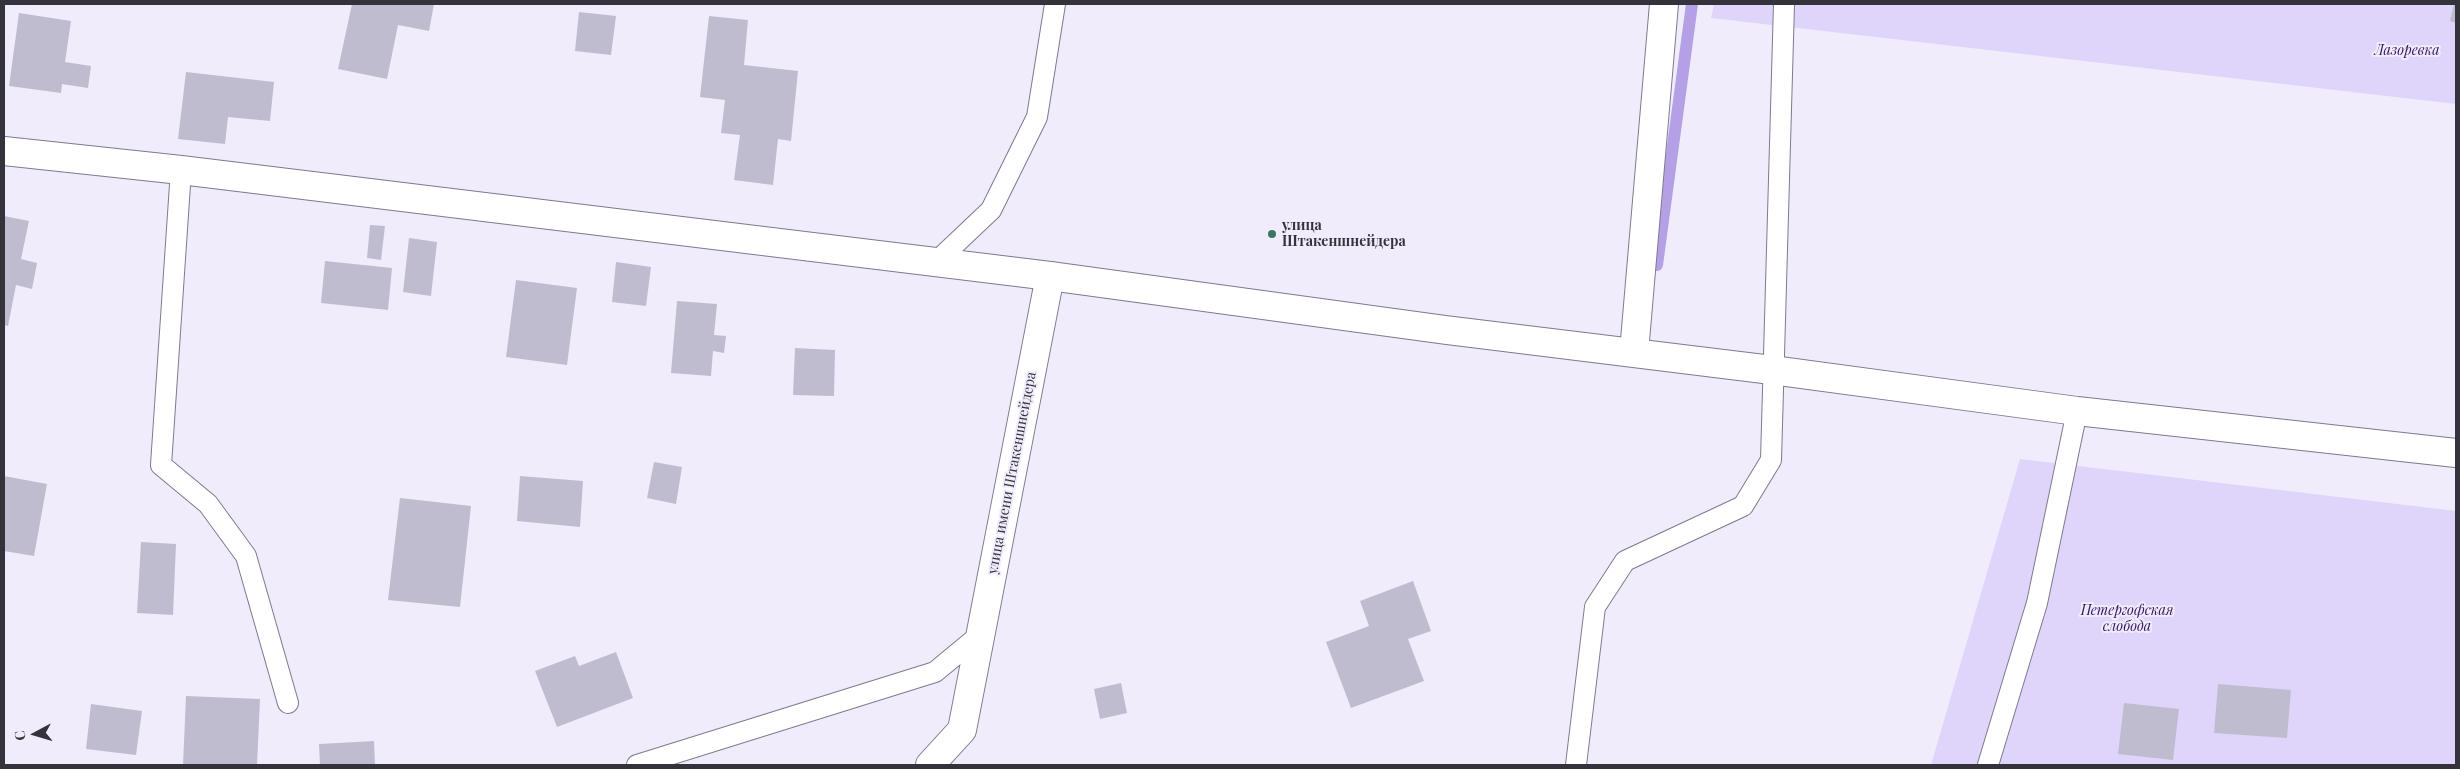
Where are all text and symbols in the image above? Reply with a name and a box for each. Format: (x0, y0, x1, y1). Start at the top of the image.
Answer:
park label: Лазоревка (2374, 43, 2440, 59)
place label: улица Штакеншнейдера (1282, 218, 1406, 250)
marker: улица Штакеншнейдера (1266, 228, 1278, 240)
street label: улица имени Штакеншнейдера (984, 370, 1040, 576)
park label: Петергофская слобода (2081, 603, 2173, 636)
north arrow (10, 709, 60, 759)
text: С (10, 730, 30, 742)

